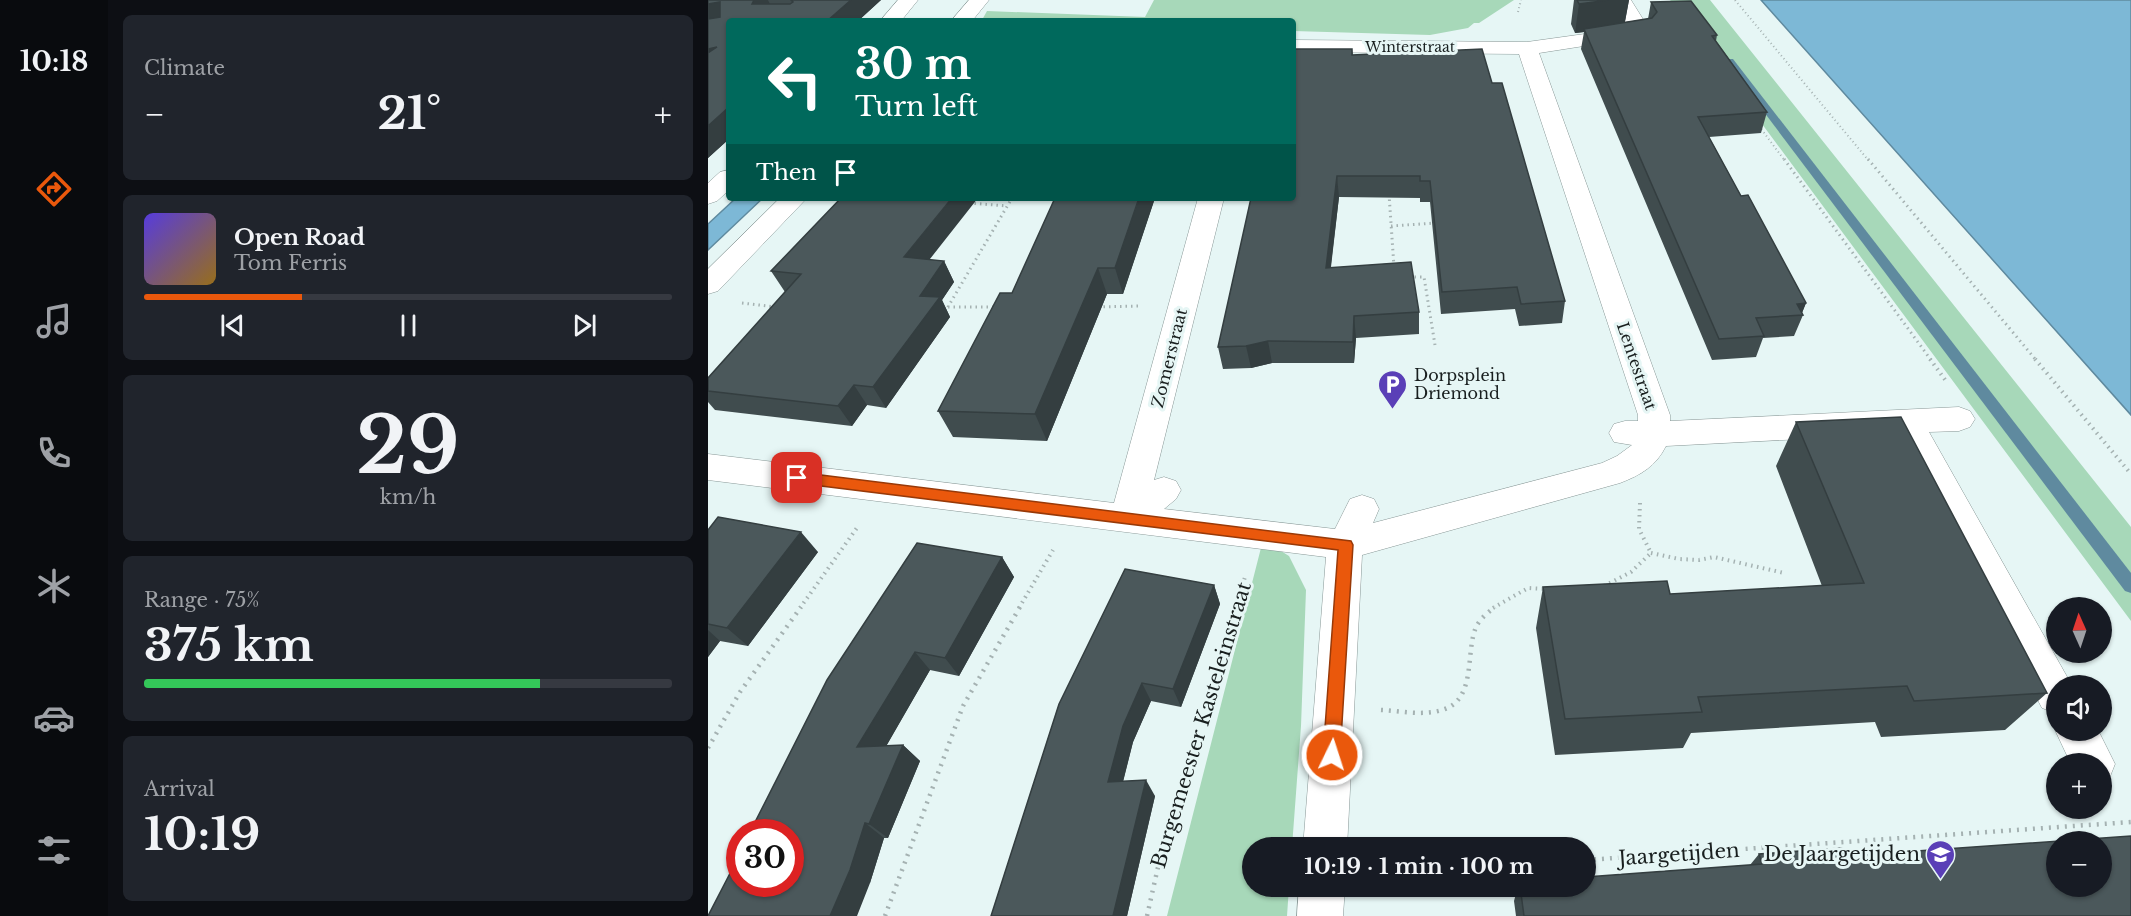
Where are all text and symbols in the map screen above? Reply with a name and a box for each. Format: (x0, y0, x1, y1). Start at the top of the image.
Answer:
text: 30 m (855, 38, 971, 90)
street label: Winterstraat (1364, 38, 1456, 56)
icon: left (756, 42, 834, 120)
text: 10:18 (20, 45, 88, 78)
text: Climate (144, 56, 225, 80)
text: 21° (377, 85, 441, 141)
text: Turn left (855, 90, 978, 123)
text: − (144, 94, 165, 135)
text: + (654, 94, 672, 135)
icon: arrive (829, 156, 862, 189)
text: Then (756, 159, 817, 186)
icon: directions (33, 168, 75, 210)
text: Open Road (234, 224, 365, 251)
text: Tom Ferris (234, 251, 347, 275)
icon: music (33, 300, 75, 342)
street label: Zomerstraat (1147, 306, 1191, 410)
icon: previous (216, 309, 249, 342)
icon: pause (392, 309, 425, 342)
icon: next (568, 309, 601, 342)
street label: Lentestraat (1613, 319, 1661, 413)
place label: Dorpsplein Driemond (1414, 365, 1506, 403)
parking icon: Dorpsplein Driemond (1377, 368, 1409, 410)
text: 29 (356, 397, 460, 494)
icon: phone (33, 432, 75, 474)
pin (771, 452, 822, 503)
icon: arrive (780, 461, 813, 494)
text: km/h (380, 485, 436, 509)
icon: climate (33, 565, 75, 607)
street label: Burgemeester Kasteleinstraat (1146, 579, 1256, 871)
text: Range · 75% (144, 588, 260, 612)
north arrow (2046, 597, 2112, 663)
map controls (2046, 597, 2112, 897)
text: 375 km (144, 617, 314, 673)
button: sound (2046, 675, 2112, 741)
icon: car (33, 697, 75, 739)
position arrow (1300, 723, 1364, 787)
button: + (2046, 753, 2112, 819)
text: Arrival (144, 777, 215, 801)
text: 10:19 (144, 806, 260, 862)
speed limit sign: 30 (726, 819, 804, 897)
icon: filters (33, 829, 75, 871)
button: − (2046, 831, 2112, 897)
street label: Jaargetijden (1615, 838, 1741, 870)
school or university icon: De Jaargetijden (1925, 838, 1957, 880)
place label: De Jaargetijden (1764, 842, 1920, 866)
text: 10:19 · 1 min · 100 m (1304, 853, 1534, 880)

